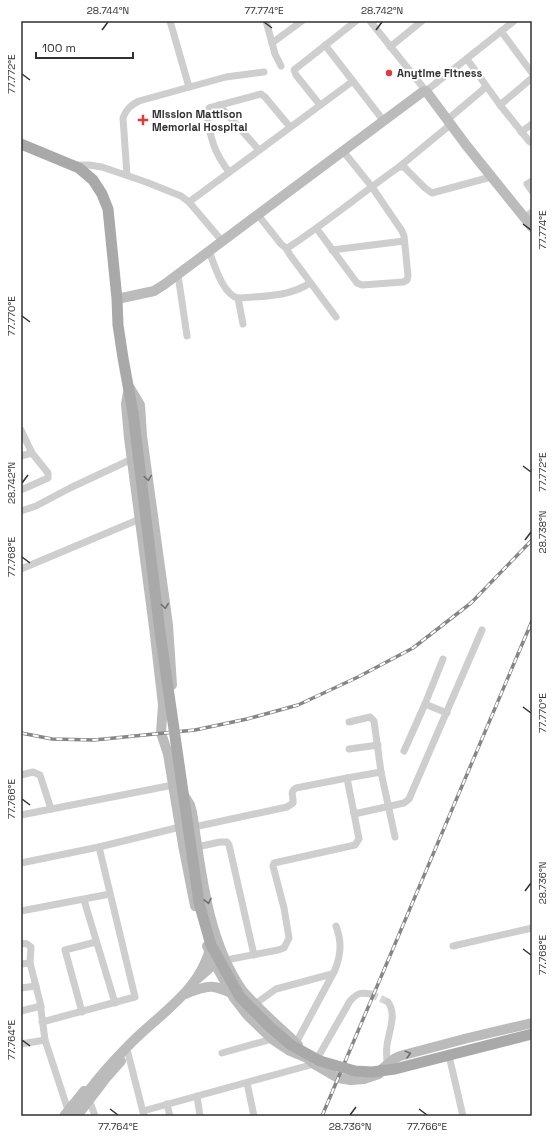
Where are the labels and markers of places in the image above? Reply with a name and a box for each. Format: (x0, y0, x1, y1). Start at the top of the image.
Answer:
place label: Anytime Fitness (397, 66, 483, 80)
marker: Anytime Fitness (384, 68, 394, 78)
place label: Mission Mattison Memorial Hospital (152, 107, 248, 134)
marker: Mission Mattison Memorial Hospital (137, 114, 149, 126)

